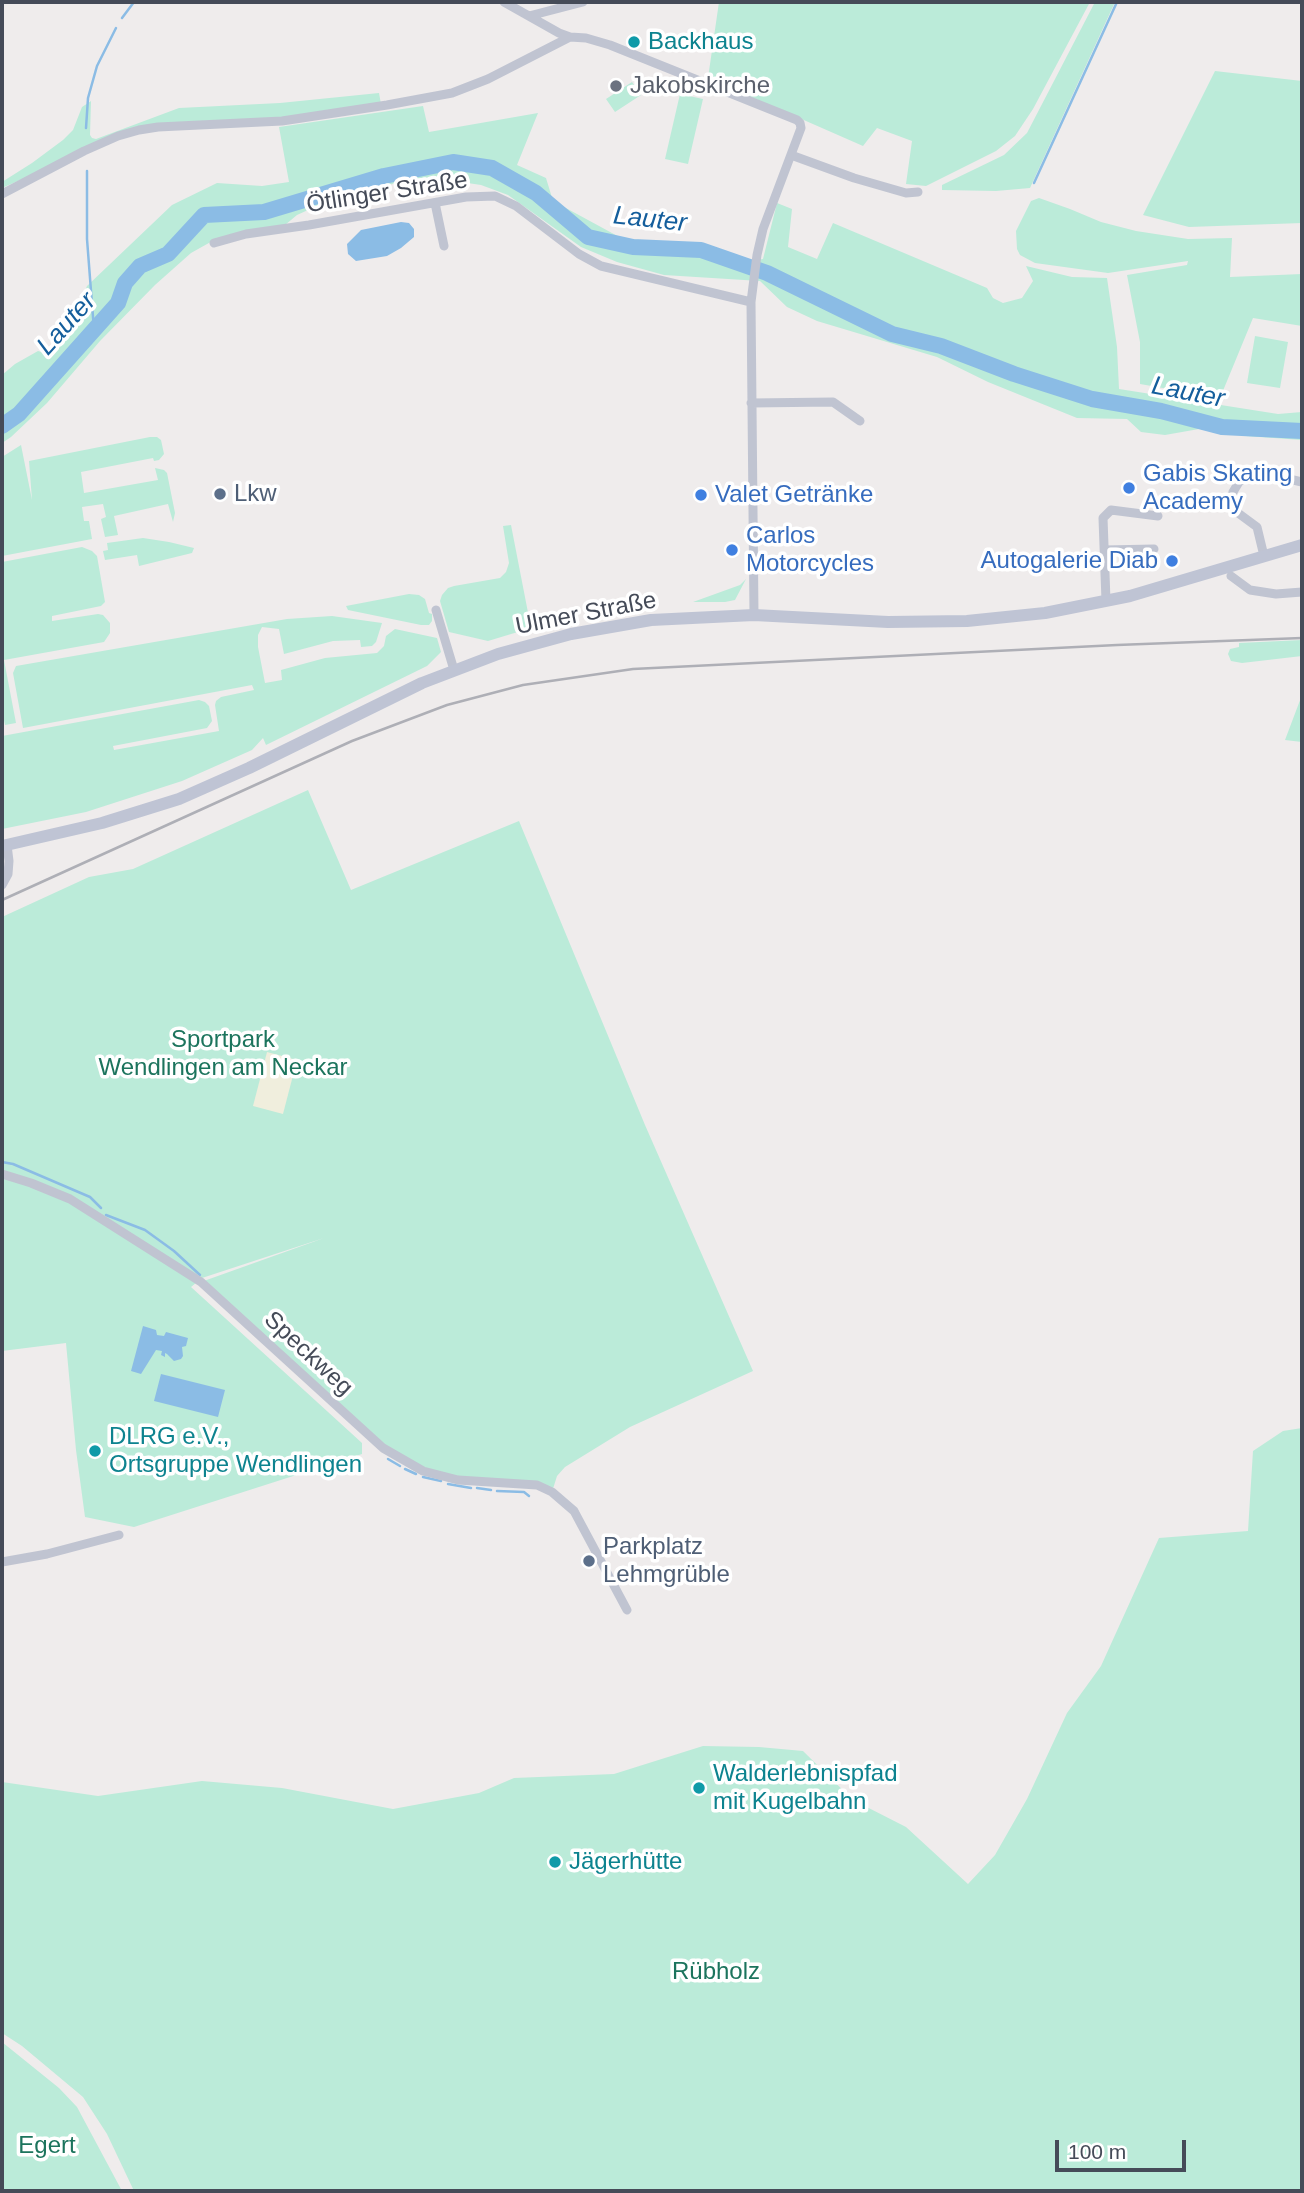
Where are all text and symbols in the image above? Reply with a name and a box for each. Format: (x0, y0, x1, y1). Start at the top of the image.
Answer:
place label: Backhaus (648, 28, 753, 56)
marker: Backhaus (626, 34, 642, 50)
place label: Jakobskirche (630, 72, 770, 100)
marker: Jakobskirche (608, 78, 624, 94)
street label: Ötlinger Straße (304, 166, 470, 220)
water label: Lauter (612, 201, 688, 239)
water label: Lauter (31, 286, 103, 362)
water label: Lauter (1149, 371, 1227, 415)
place label: Gabis Skating Academy (1143, 460, 1292, 516)
place label: Lkw (234, 480, 277, 508)
marker: Gabis Skating Academy (1121, 480, 1137, 496)
place label: Valet Getränke (715, 481, 873, 509)
marker: Lkw (212, 486, 228, 502)
marker: Valet Getränke (693, 487, 709, 503)
place label: Carlos Motorcycles (746, 522, 874, 578)
marker: Carlos Motorcycles (724, 542, 740, 558)
place label: Autogalerie Diab (981, 547, 1158, 575)
marker: Autogalerie Diab (1164, 553, 1180, 569)
street label: Ulmer Straße (513, 586, 659, 642)
park label: Sportpark Wendlingen am Neckar (98, 1026, 348, 1082)
street label: Speckweg (258, 1306, 358, 1402)
place label: DLRG e.V., Ortsgruppe Wendlingen (109, 1423, 362, 1479)
marker: DLRG e.V., Ortsgruppe Wendlingen (87, 1443, 103, 1459)
place label: Parkplatz Lehmgrüble (603, 1533, 730, 1589)
marker: Parkplatz Lehmgrüble (581, 1553, 597, 1569)
place label: Walderlebnispfad mit Kugelbahn (713, 1760, 898, 1816)
marker: Walderlebnispfad mit Kugelbahn (691, 1780, 707, 1796)
place label: Jägerhütte (569, 1848, 682, 1876)
marker: Jägerhütte (547, 1854, 563, 1870)
park label: Rübholz (672, 1958, 760, 1986)
scale bar (1059, 2126, 1190, 2170)
park label: Egert (18, 2132, 76, 2160)
text: 100 m (1068, 2140, 1126, 2163)

